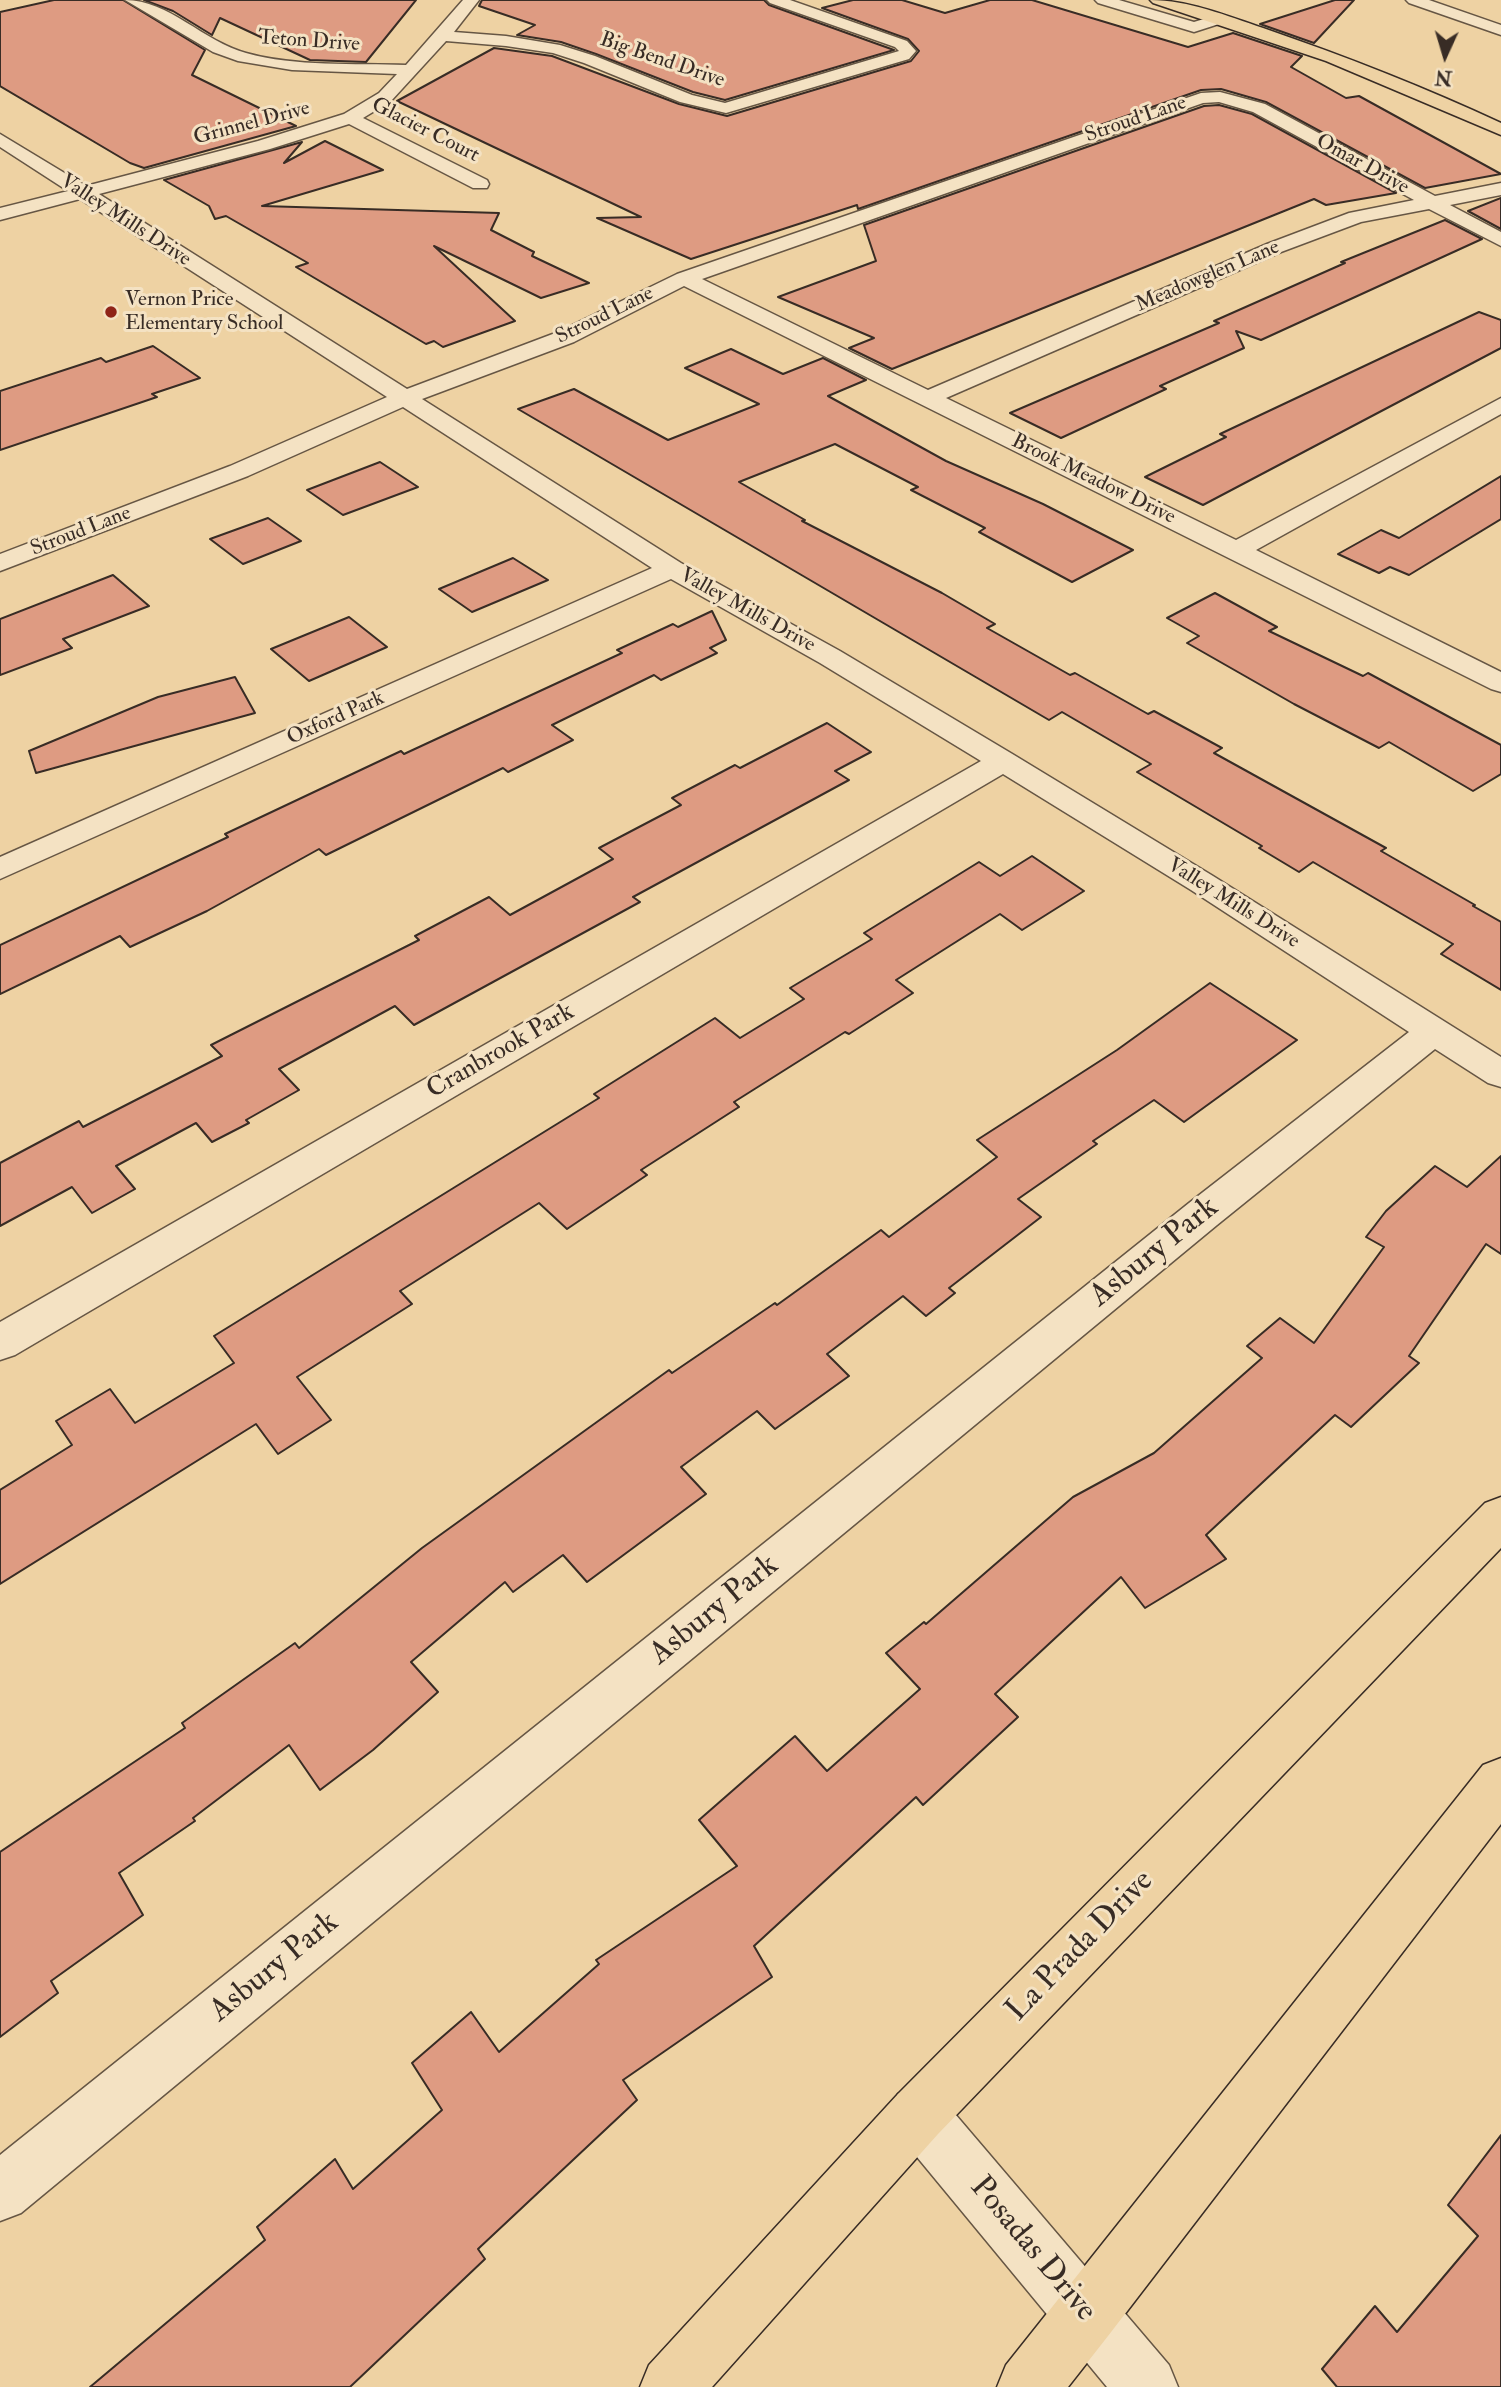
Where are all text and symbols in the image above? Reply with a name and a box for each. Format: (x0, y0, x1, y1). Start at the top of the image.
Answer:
north arrow (1410, 21, 1480, 91)
street label: Teton Drive (257, 26, 361, 58)
street label: Big Bend Drive (596, 28, 728, 94)
text: N (1434, 64, 1453, 90)
street label: Stroud Lane (1082, 91, 1190, 149)
street label: Glacier Court (367, 93, 483, 169)
street label: Grinnel Drive (191, 96, 313, 152)
street label: Omar Drive (1311, 129, 1413, 201)
street label: Valley Mills Drive (55, 169, 195, 273)
street label: Meadowglen Lane (1132, 235, 1284, 319)
street label: Stroud Lane (552, 282, 658, 350)
place label: Vernon Price Elementary School (125, 287, 283, 337)
marker: Vernon Price Elementary School (103, 304, 119, 320)
street label: Brook Meadow Drive (1007, 429, 1179, 531)
street label: Stroud Lane (27, 501, 135, 563)
street label: Valley Mills Drive (675, 563, 819, 659)
street label: Oxford Park (283, 686, 389, 752)
street label: Valley Mills Drive (1162, 853, 1304, 955)
street label: Cranbrook Park (422, 997, 580, 1107)
street label: Asbury Park (1083, 1189, 1227, 1317)
street label: Asbury Park (643, 1547, 787, 1675)
street label: La Prada Drive (999, 1863, 1163, 2031)
street label: Asbury Park (203, 1904, 347, 2032)
street label: Posadas Drive (960, 2170, 1104, 2330)

